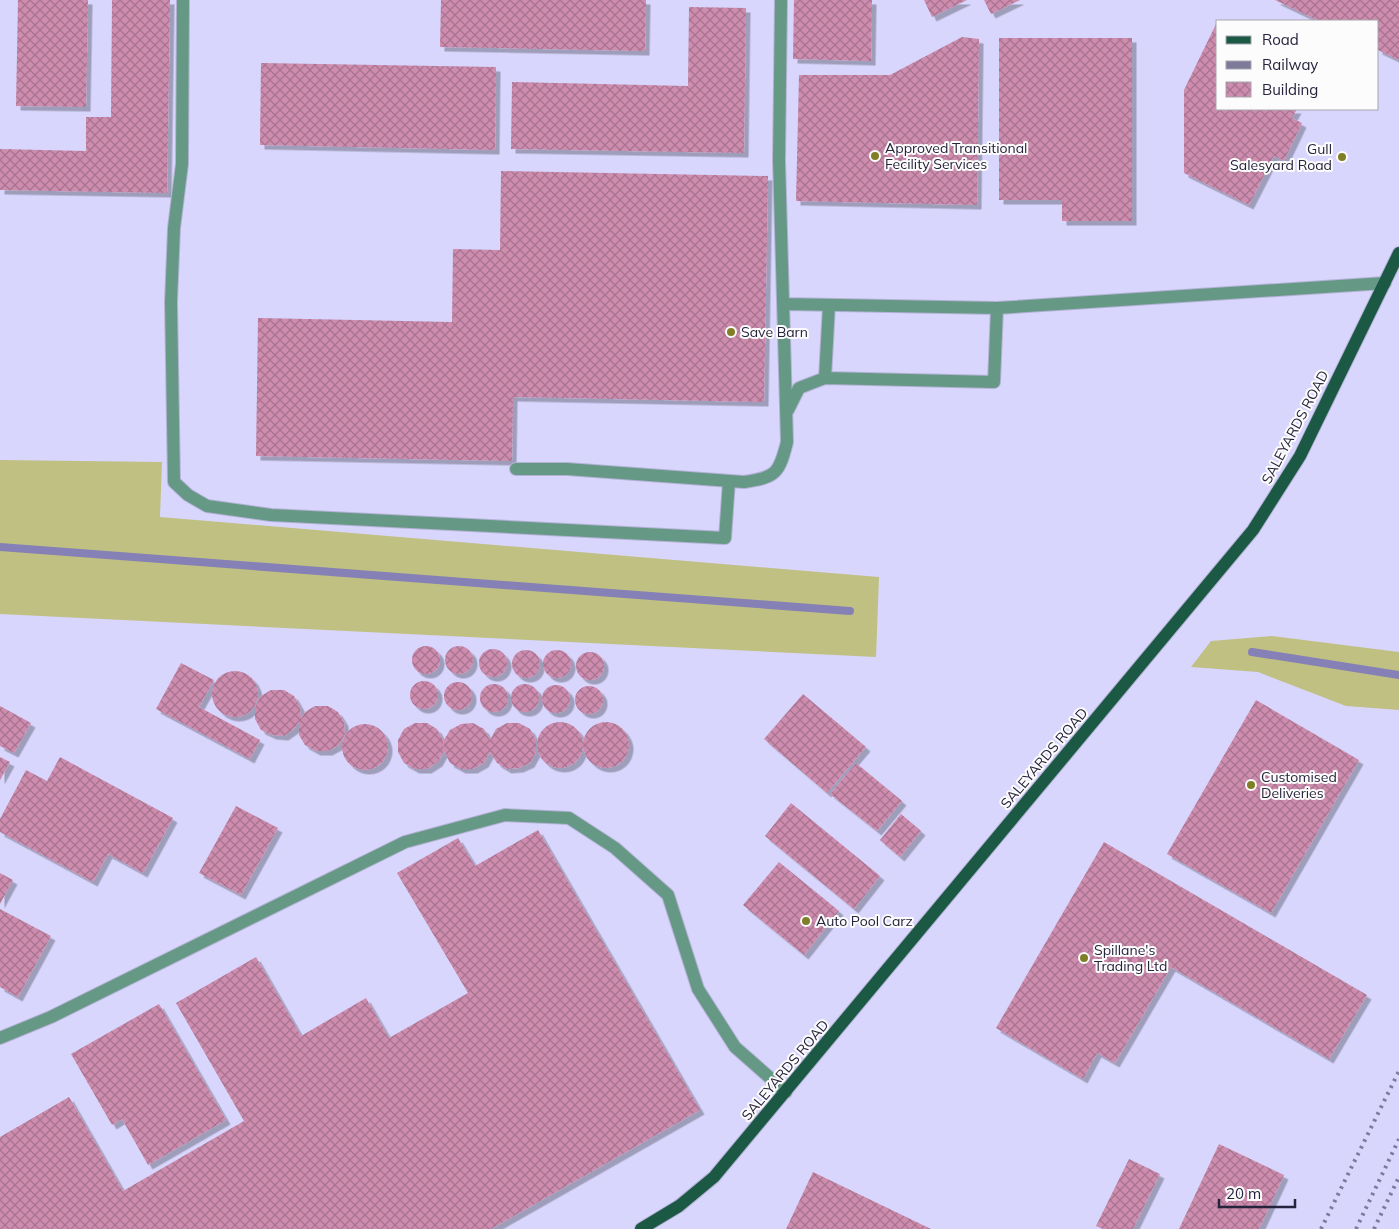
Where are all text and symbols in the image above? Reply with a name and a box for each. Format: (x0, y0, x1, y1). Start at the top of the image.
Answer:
legend (1216, 20, 1379, 110)
text: Road (1262, 30, 1299, 49)
text: Railway (1262, 55, 1318, 74)
text: Building (1262, 80, 1318, 99)
place label: Approved Transitional Fecility Services (885, 139, 1027, 173)
place label: Gull Salesyard Road (1230, 140, 1332, 174)
marker: Approved Transitional Fecility Services (869, 150, 881, 162)
marker: Gull Salesyard Road (1336, 151, 1348, 163)
place label: Save Barn (741, 323, 808, 341)
marker: Save Barn (725, 326, 737, 338)
street label: SALEYARDS ROAD (1257, 367, 1333, 487)
street label: SALEYARDS ROAD (997, 704, 1091, 812)
place label: Customised Deliveries (1261, 768, 1337, 802)
marker: Customised Deliveries (1245, 779, 1257, 791)
place label: Auto Pool Carz (816, 912, 913, 930)
marker: Auto Pool Carz (800, 915, 812, 927)
place label: Spillane's Trading Ltd (1094, 941, 1167, 975)
marker: Spillane's Trading Ltd (1078, 952, 1090, 964)
street label: SALEYARDS ROAD (738, 1016, 832, 1124)
scale bar (1219, 1176, 1295, 1208)
text: 20 m (1226, 1184, 1261, 1203)

